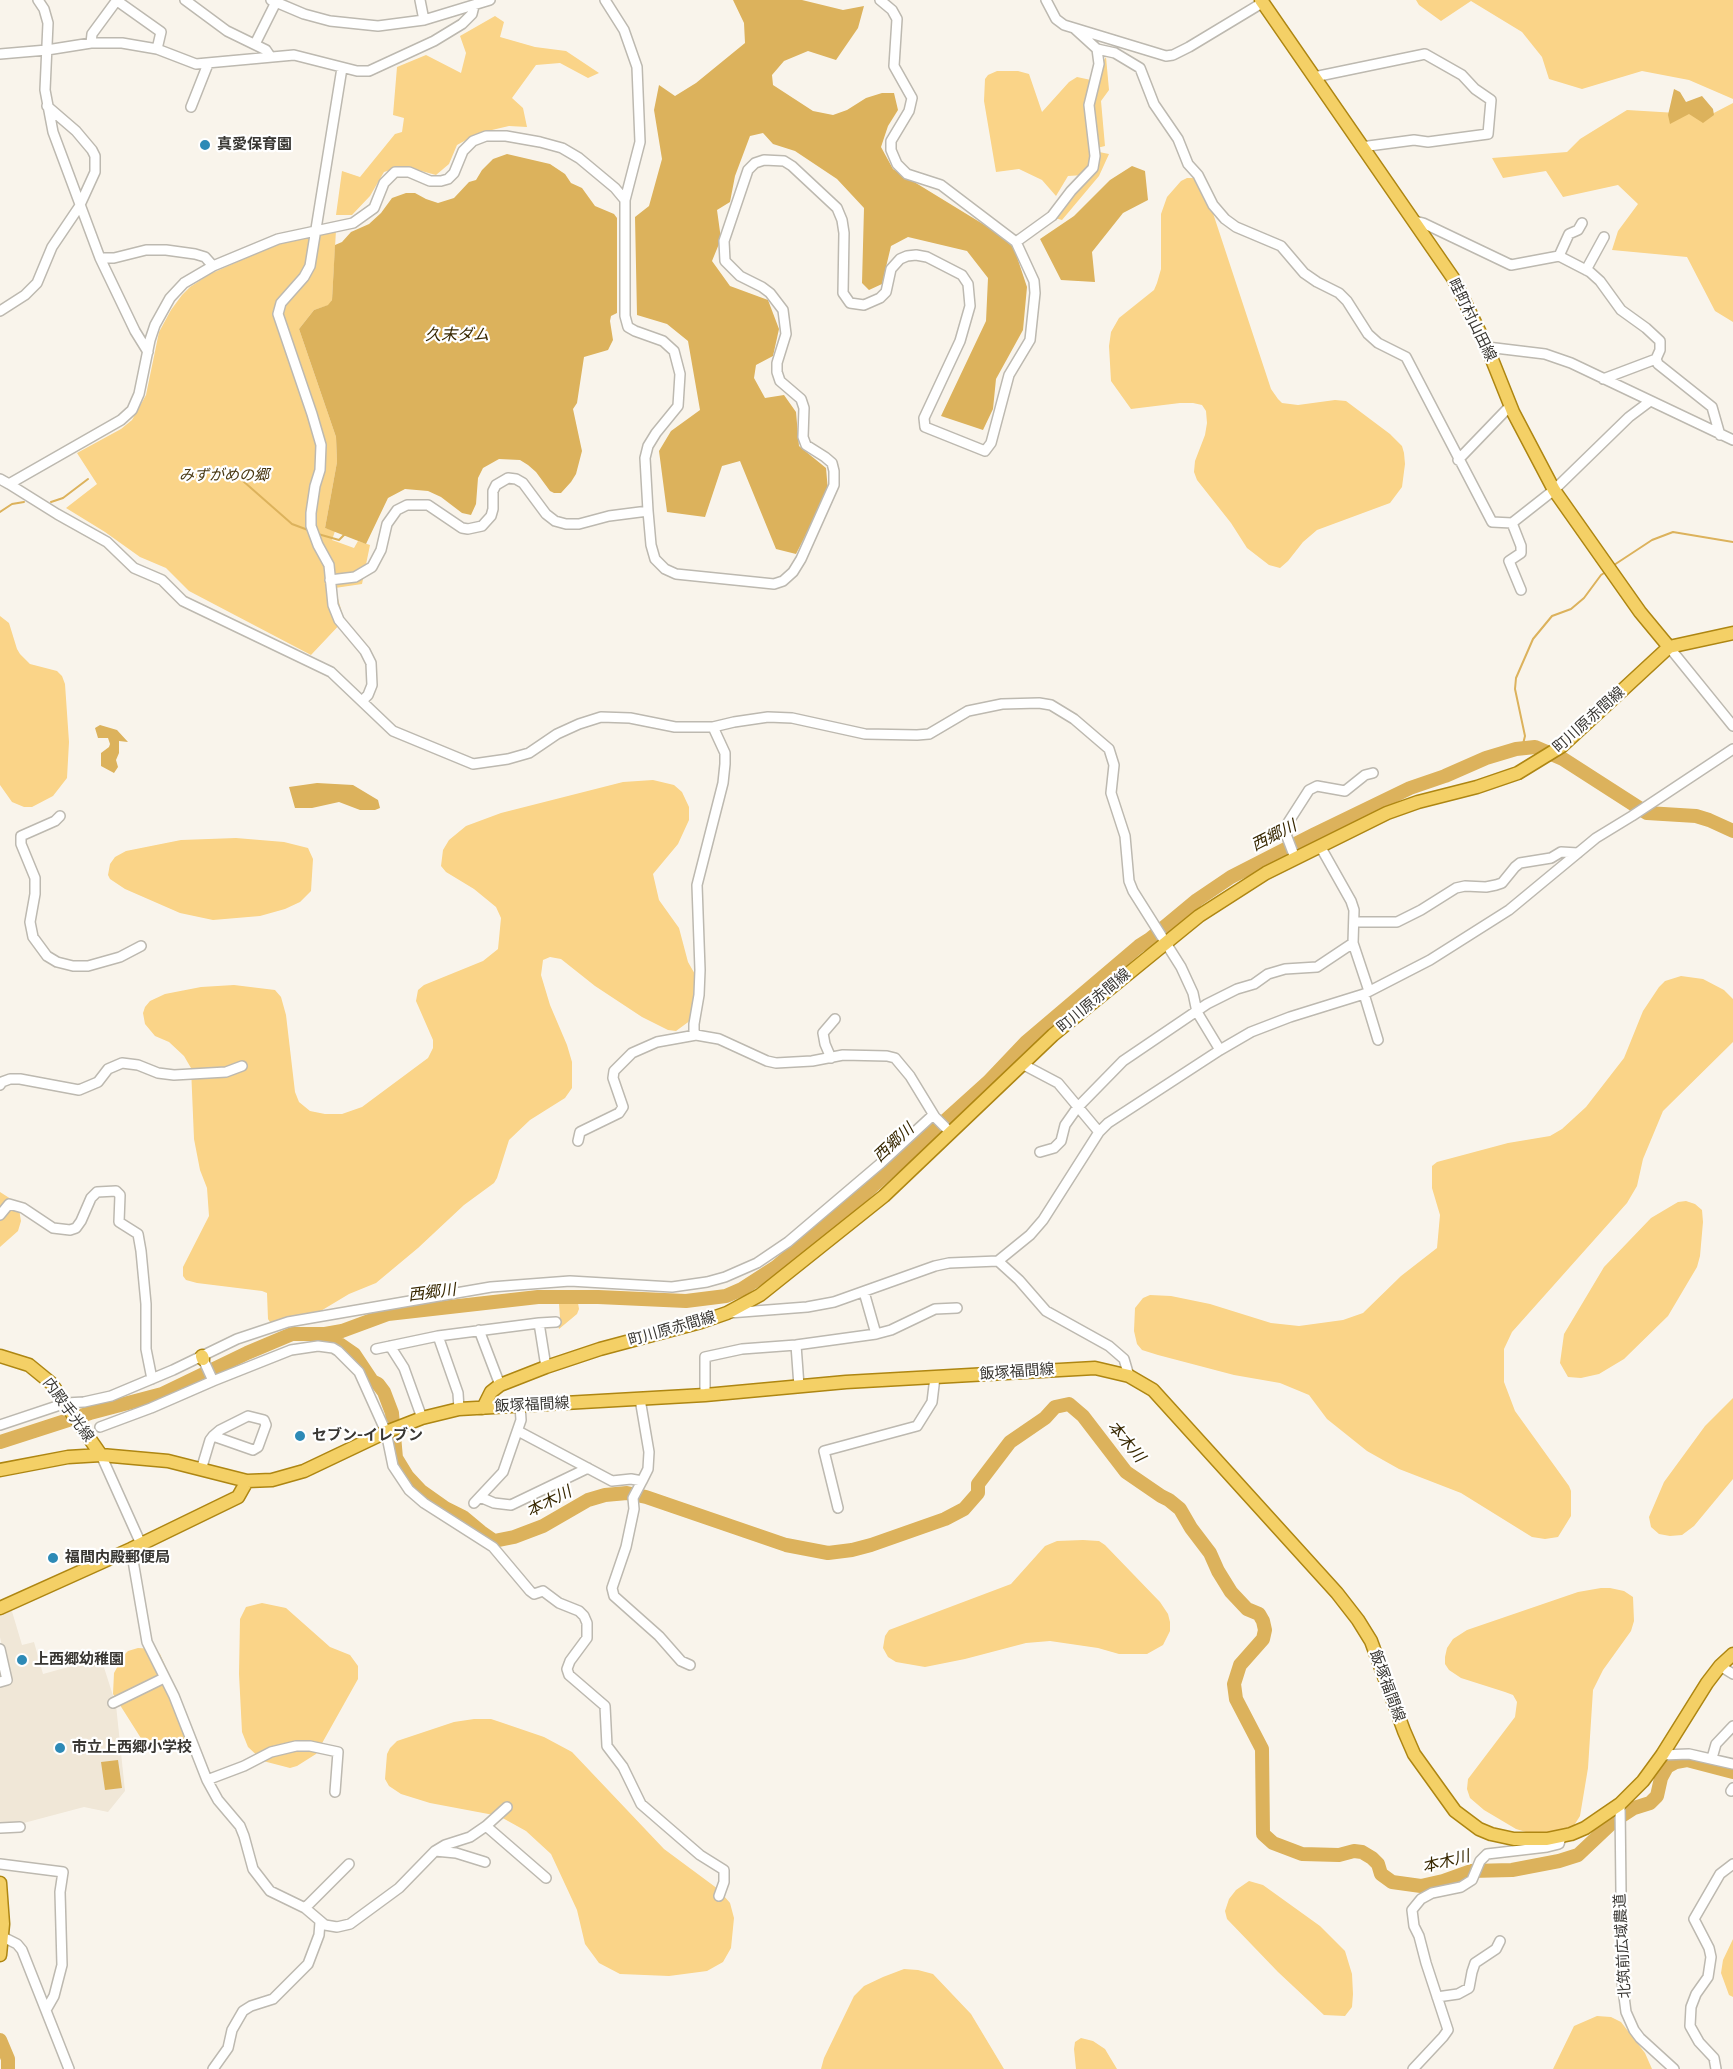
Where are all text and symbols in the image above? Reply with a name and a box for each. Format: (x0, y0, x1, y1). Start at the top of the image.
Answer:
place label: 真愛保育園 (217, 136, 292, 154)
marker: 真愛保育園 (198, 138, 212, 152)
street label: 畦町村山田線 (1444, 276, 1500, 364)
water label: 久末ダム (425, 325, 489, 345)
park label: みずがめの郷 (179, 467, 269, 485)
street label: 町川原赤間線 (1550, 683, 1628, 757)
water label: 西郷川 (1248, 817, 1300, 855)
street label: 町川原赤間線 (1054, 965, 1134, 1037)
water label: 西郷川 (870, 1120, 918, 1166)
water label: 西郷川 (407, 1281, 457, 1305)
street label: 町川原赤間線 (626, 1308, 718, 1350)
street label: 飯塚福間線 (979, 1360, 1055, 1384)
street label: 内殿手光線 (39, 1374, 97, 1446)
street label: 飯塚福間線 (494, 1394, 570, 1416)
water label: 本木川 (1103, 1417, 1149, 1467)
place label: セブン-イレブン (312, 1427, 423, 1445)
marker: セブン-イレブン (293, 1429, 307, 1443)
water label: 本木川 (523, 1483, 575, 1521)
place label: 福間内殿郵便局 (65, 1549, 170, 1567)
marker: 福間内殿郵便局 (46, 1551, 60, 1565)
street label: 飯塚福間線 (1366, 1648, 1408, 1724)
place label: 上西郷幼稚園 (34, 1651, 124, 1669)
marker: 上西郷幼稚園 (15, 1653, 29, 1667)
place label: 市立上西郷小学校 (72, 1739, 192, 1757)
marker: 市立上西郷小学校 (53, 1741, 67, 1755)
water label: 本木川 (1420, 1847, 1472, 1877)
street label: 北筑前広域農道 (1611, 1893, 1635, 1999)

